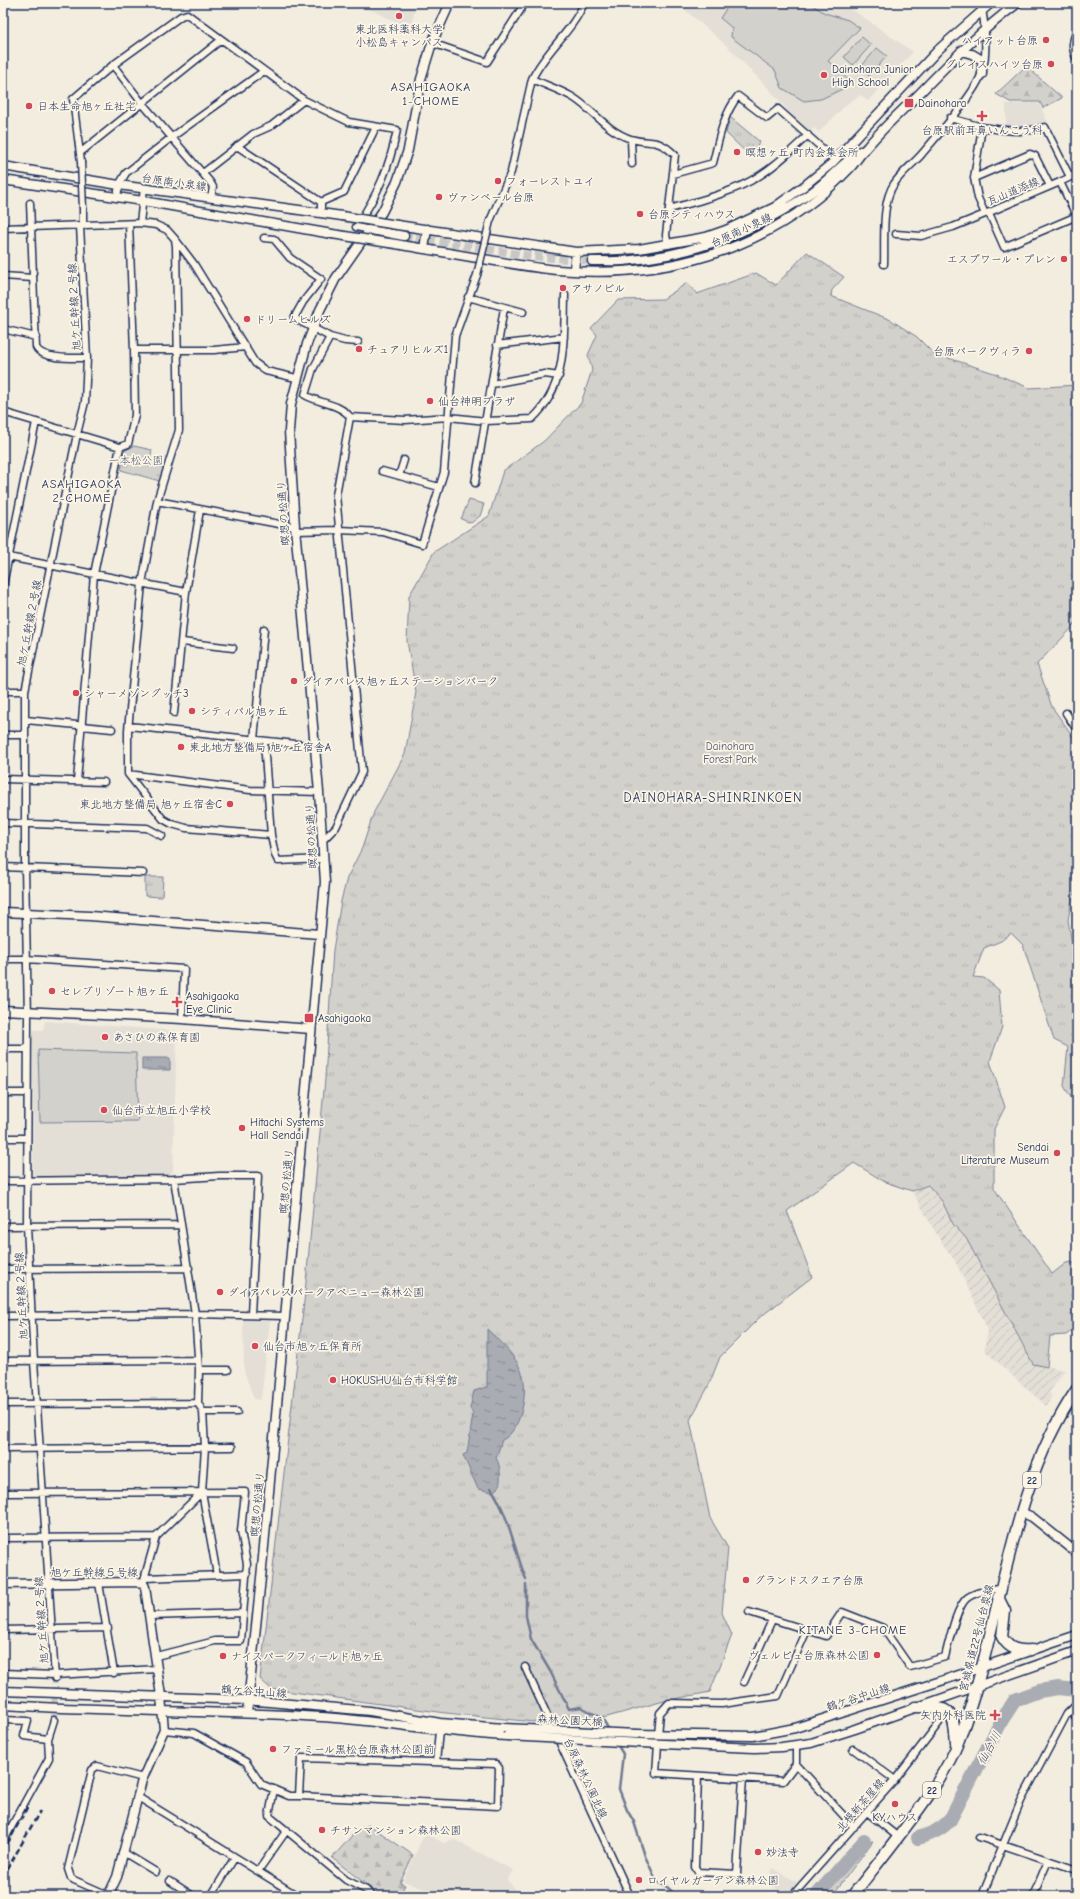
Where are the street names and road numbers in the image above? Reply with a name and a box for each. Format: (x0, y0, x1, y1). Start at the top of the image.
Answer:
street label: 台原南小泉線 (140, 171, 208, 194)
street label: 瓦山道添線 (985, 175, 1041, 208)
street label: 台原南小泉線 (709, 211, 774, 250)
street label: 旭ケ丘幹線２号線 (66, 263, 83, 351)
street label: 瞑想の松通り (275, 480, 292, 546)
street label: 旭ケ丘幹線２号線 (15, 579, 44, 668)
street label: 瞑想の松通り (303, 803, 320, 869)
street label: 瞑想の松通り (277, 1148, 296, 1214)
street label: 旭ケ丘幹線２号線 (13, 1252, 30, 1340)
street label: 瞑想の松通り (248, 1471, 267, 1537)
road number: 22 (1023, 1472, 1041, 1488)
street label: 旭ケ丘幹線５号線 (50, 1566, 138, 1579)
street label: 旭ケ丘幹線２号線 (32, 1576, 51, 1664)
street label: 宮城県道22号仙台泉線 (957, 1583, 996, 1693)
street label: 鶴ケ谷中山線 (825, 1681, 892, 1714)
street label: 鶴ケ谷中山線 (221, 1683, 287, 1700)
street label: 森林公園大橋 (537, 1712, 603, 1729)
street label: 台原森林公園北線 (561, 1736, 610, 1821)
street label: 北根新茶屋線 (834, 1776, 887, 1834)
road number: 22 (923, 1782, 941, 1798)

